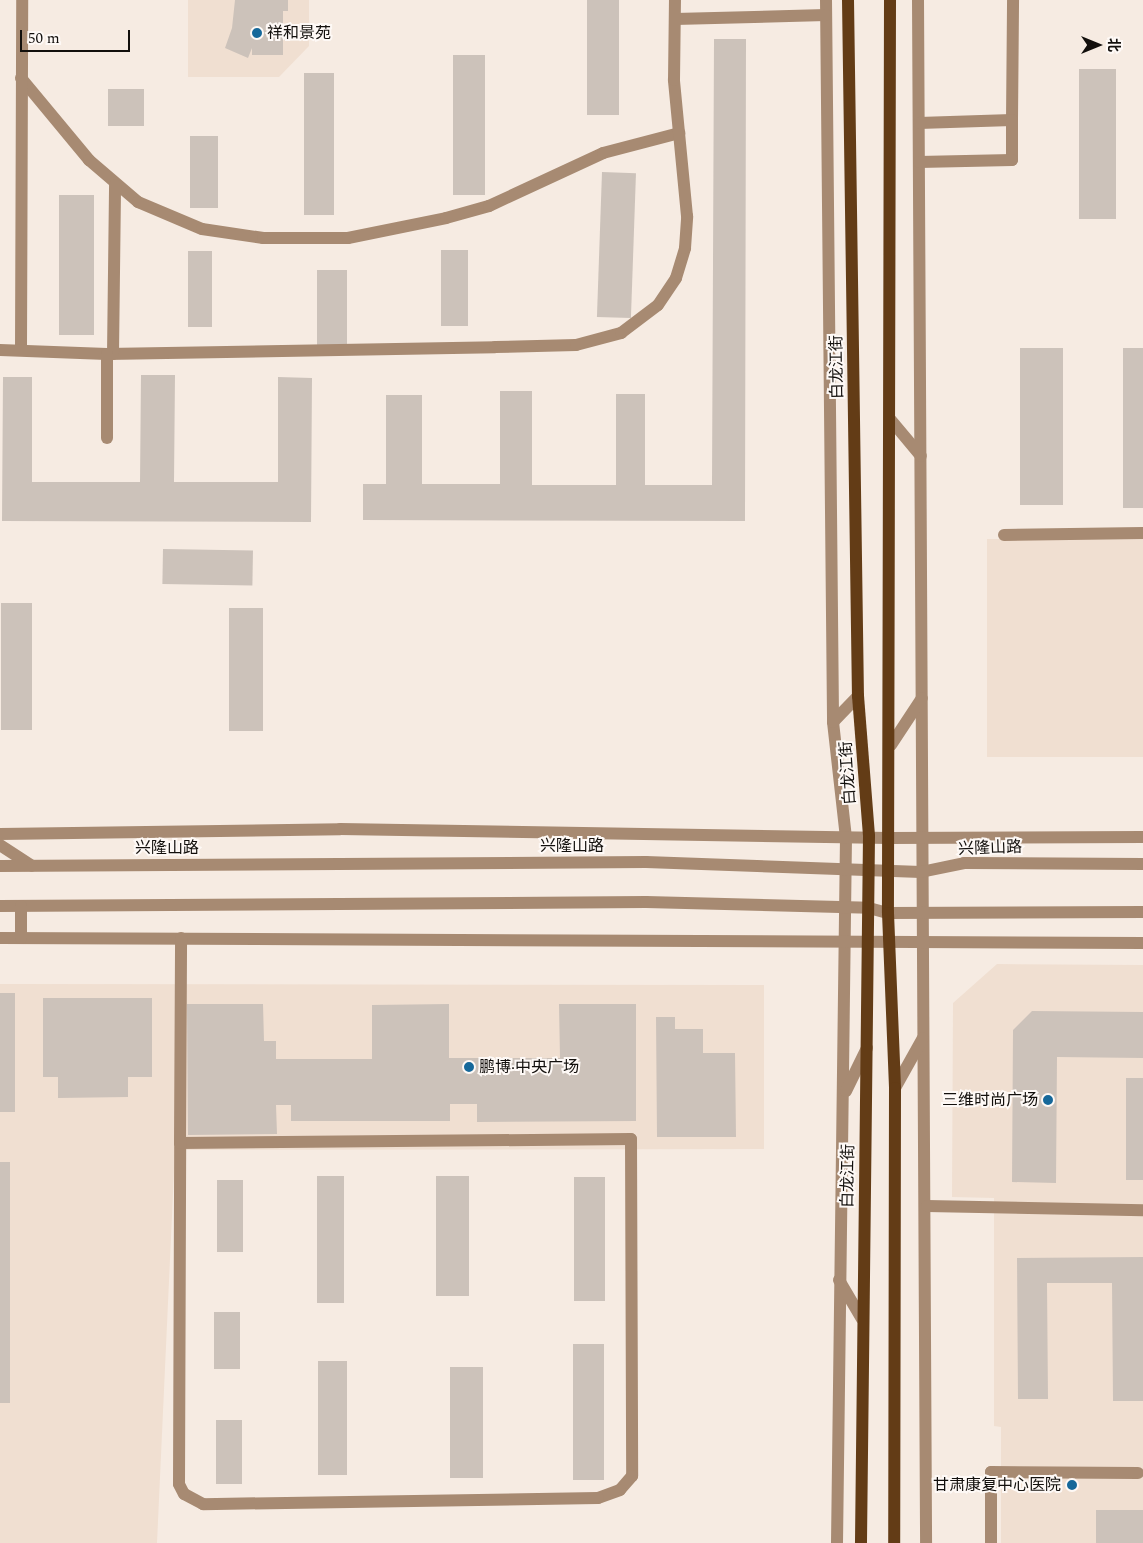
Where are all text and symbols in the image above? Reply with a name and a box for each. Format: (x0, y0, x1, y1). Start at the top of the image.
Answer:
scale bar (22, 20, 132, 52)
north arrow (1073, 20, 1123, 70)
place label: 祥和景苑 (267, 23, 331, 43)
text: 50 m (28, 27, 60, 50)
marker: 祥和景苑 (251, 27, 263, 39)
text: 北 (1103, 38, 1124, 52)
street label: 白龙江街 (827, 335, 847, 399)
street label: 白龙江街 (836, 740, 860, 806)
street label: 兴隆山路 (540, 836, 604, 856)
street label: 兴隆山路 (958, 837, 1022, 859)
street label: 兴隆山路 (135, 838, 199, 858)
place label: 鹏博·中央广场 (479, 1057, 579, 1077)
marker: 鹏博·中央广场 (463, 1061, 475, 1073)
place label: 三维时尚广场 (942, 1090, 1038, 1110)
marker: 三维时尚广场 (1042, 1094, 1054, 1106)
street label: 白龙江街 (838, 1144, 858, 1208)
place label: 甘肃康复中心医院 (933, 1475, 1061, 1495)
marker: 甘肃康复中心医院 (1065, 1478, 1079, 1492)

